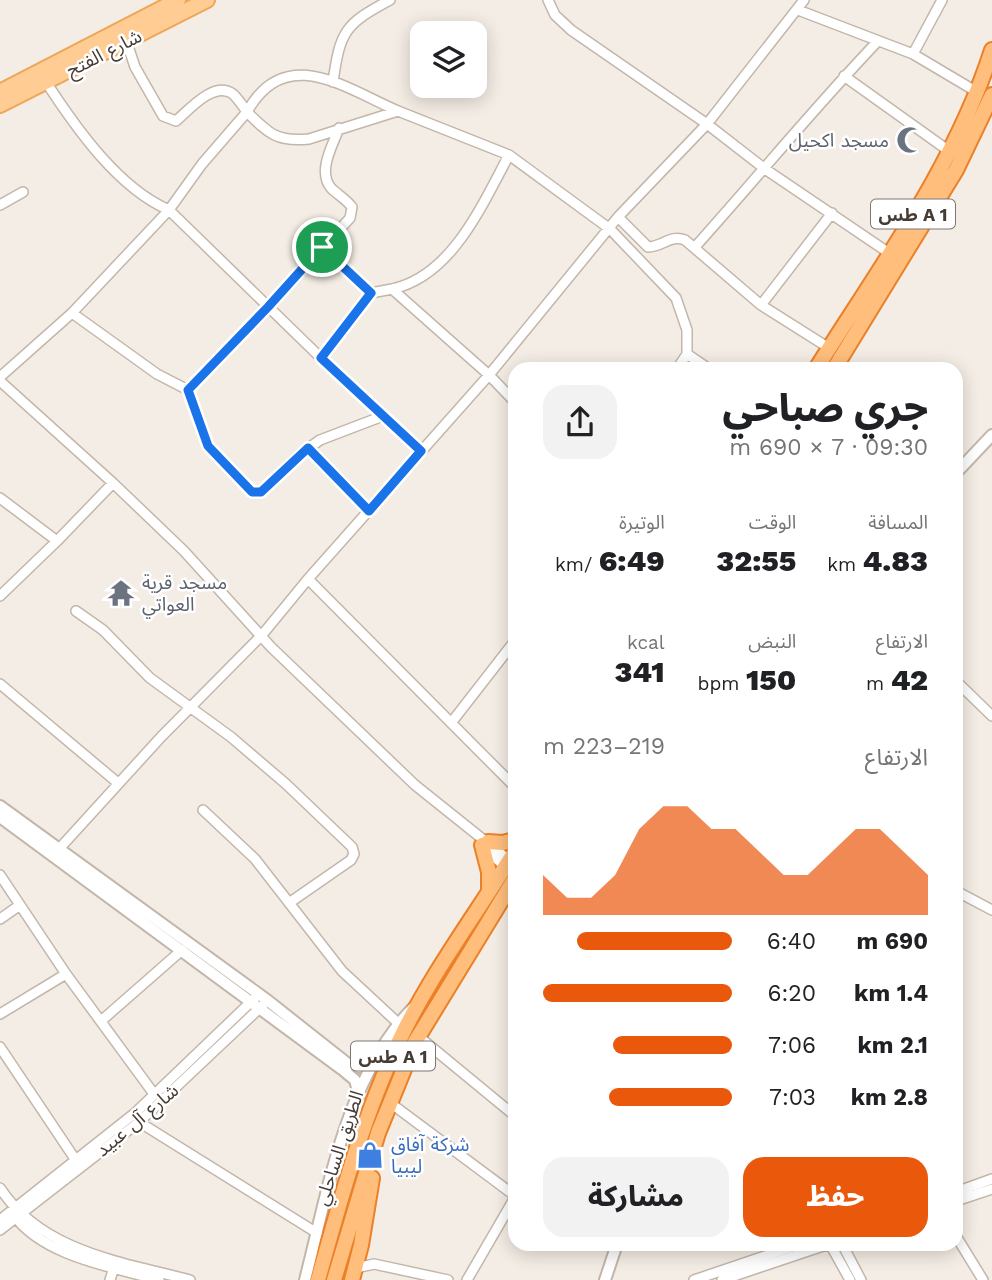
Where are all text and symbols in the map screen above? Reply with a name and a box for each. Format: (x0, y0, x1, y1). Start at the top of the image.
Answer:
map controls (410, 21, 487, 98)
button: layers (410, 21, 487, 98)
street label: شارع الفتح (62, 24, 147, 84)
mosque icon: مسجد اكحيل (895, 125, 925, 155)
place label: مسجد اكحيل (789, 129, 889, 152)
road number: طس A 1 (871, 200, 955, 229)
pin (292, 217, 352, 277)
icon: arrive (303, 228, 341, 266)
button: share (543, 385, 617, 459)
text: جري صباحي (722, 386, 928, 430)
text: 09:30 · 7 × 690 m (729, 434, 928, 461)
text: الوتيرة (619, 511, 665, 534)
text: الوقت (749, 511, 796, 534)
text: المسافة (868, 511, 928, 534)
text: 6:49 (599, 543, 665, 578)
text: 32:55 (716, 543, 796, 578)
text: 4.83 (863, 543, 928, 578)
text: /km (555, 553, 599, 576)
text: km (827, 553, 863, 576)
place label: مسجد قرية العواتي (142, 571, 227, 619)
temple icon: مسجد قرية العواتي (106, 578, 136, 608)
text: النبض (748, 630, 796, 653)
text: الارتفاع (876, 630, 928, 653)
text: kcal (627, 631, 665, 654)
text: 341 (614, 654, 665, 689)
text: 150 (746, 662, 796, 697)
text: 42 (891, 662, 928, 697)
text: bpm (698, 672, 746, 695)
text: m (866, 672, 891, 695)
text: 219–223 m (543, 733, 665, 760)
text: الارتفاع (865, 744, 928, 771)
text: 6:40 (767, 928, 816, 955)
text: 690 m (857, 928, 928, 955)
text: 6:20 (767, 980, 816, 1007)
text: 1.4 km (854, 980, 928, 1007)
text: 7:06 (768, 1032, 816, 1059)
text: 2.1 km (858, 1032, 928, 1059)
road number: طس A 1 (351, 1042, 435, 1070)
street label: شارع آل عبيد (91, 1079, 184, 1163)
text: 7:03 (769, 1084, 816, 1111)
text: 2.8 km (851, 1084, 928, 1111)
street label: الطريق الساحلي (310, 1088, 372, 1209)
place label: شركة آفاق ليبيا (391, 1133, 469, 1178)
shop icon: شركة آفاق ليبيا (355, 1140, 385, 1170)
button: مشاركة (543, 1157, 729, 1237)
button: حفظ (743, 1157, 928, 1237)

